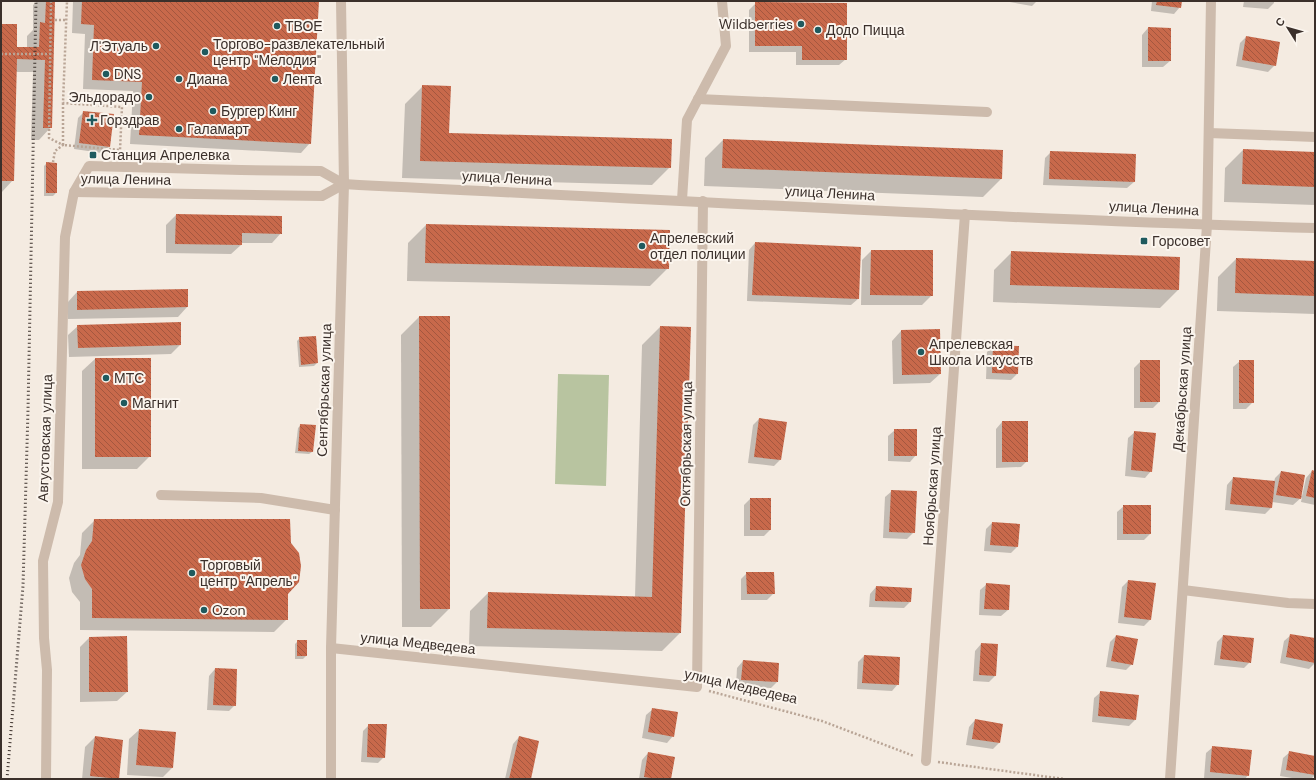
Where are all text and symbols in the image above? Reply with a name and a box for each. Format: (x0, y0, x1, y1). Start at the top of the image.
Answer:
north arrow (1268, 8, 1308, 48)
place label: Wildberries (719, 15, 793, 33)
text: С (1272, 15, 1288, 29)
place label: ТВОЕ (285, 17, 323, 35)
marker: Wildberries (796, 19, 806, 29)
marker: ТВОЕ (272, 21, 282, 31)
place label: Додо Пицца (826, 21, 905, 39)
marker: Додо Пицца (813, 25, 823, 35)
place label: Торгово-развлекательный центр "Мелодия" (213, 35, 385, 69)
place label: Л'Этуаль (90, 37, 148, 55)
marker: Л'Этуаль (151, 41, 161, 51)
marker: Торгово-развлекательный центр "Мелодия" (200, 47, 210, 57)
place label: DNS (114, 65, 141, 83)
marker: DNS (101, 69, 111, 79)
place label: Диана (187, 70, 228, 88)
place label: Лента (283, 70, 322, 88)
marker: Диана (174, 74, 184, 84)
marker: Лента (270, 74, 280, 84)
place label: Эльдорадо (68, 88, 141, 106)
marker: Эльдорадо (144, 92, 154, 102)
place label: Бургер Кинг (221, 102, 297, 120)
marker: Бургер Кинг (208, 106, 218, 116)
place label: Горздрав (100, 111, 159, 129)
marker: Горздрав (87, 115, 97, 125)
place label: Галамарт (187, 120, 249, 138)
marker: Галамарт (174, 124, 184, 134)
place label: Станция Апрелевка (101, 146, 230, 164)
marker: Станция Апрелевка (88, 150, 98, 160)
street label: улица Ленина (461, 167, 553, 189)
street label: улица Ленина (81, 169, 171, 189)
street label: улица Ленина (784, 182, 876, 204)
street label: улица Ленина (1108, 197, 1200, 219)
place label: Апрелевский отдел полиции (650, 229, 746, 263)
place label: Горсовет (1152, 232, 1211, 250)
marker: Горсовет (1139, 236, 1149, 246)
marker: Апрелевский отдел полиции (637, 241, 647, 251)
street label: Сентябрьская улица (313, 323, 335, 457)
street label: Декабрьская улица (1169, 326, 1195, 452)
place label: Апрелевская Школа Искусств (929, 335, 1033, 369)
marker: Апрелевская Школа Искусств (916, 347, 926, 357)
place label: МТС (114, 369, 144, 387)
street label: Августовская улица (34, 373, 56, 502)
marker: МТС (101, 373, 111, 383)
street label: Октябрьская улица (676, 381, 696, 507)
place label: Магнит (132, 394, 179, 412)
marker: Магнит (119, 398, 129, 408)
street label: Ноябрьская улица (919, 426, 945, 546)
place label: Торговый центр "Апрель" (200, 556, 297, 590)
marker: Торговый центр "Апрель" (187, 568, 197, 578)
place label: Ozon (212, 601, 246, 619)
marker: Ozon (199, 605, 209, 615)
street label: улица Медведева (360, 628, 477, 658)
street label: улица Медведева (683, 664, 799, 708)

